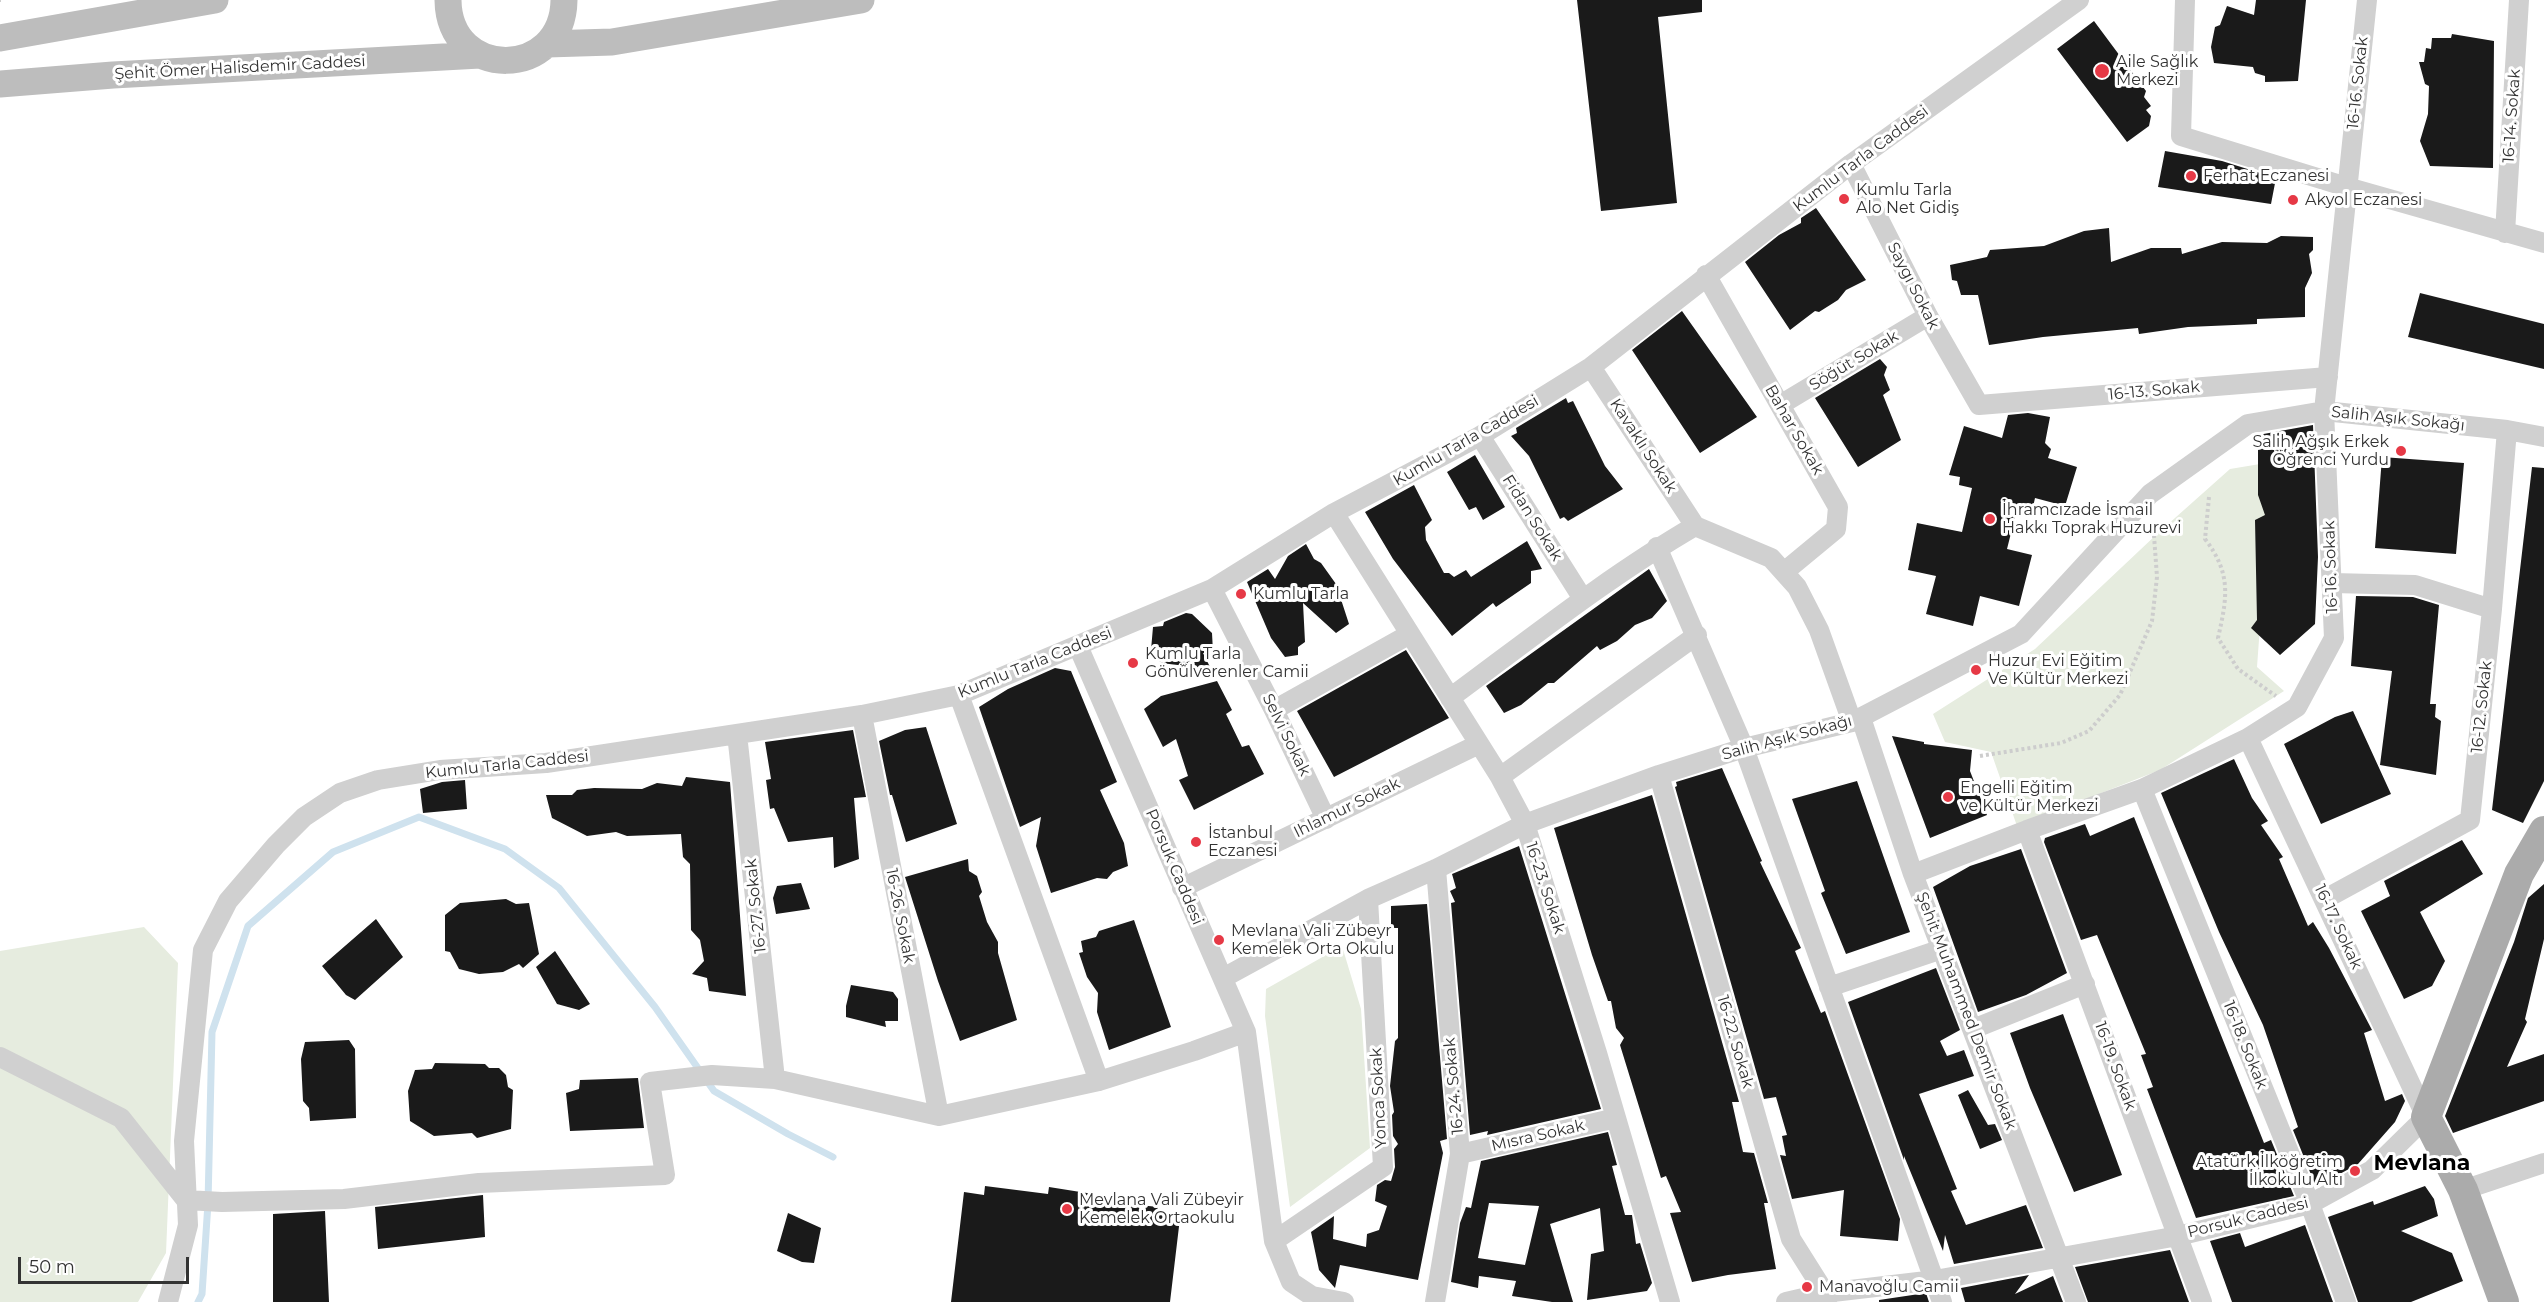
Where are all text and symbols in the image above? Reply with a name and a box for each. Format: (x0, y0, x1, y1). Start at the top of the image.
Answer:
street label: 16-16. Sokak (2344, 36, 2372, 130)
street label: Şehit Ömer Halisdemir Caddesi (114, 52, 366, 84)
place label: Aile Sağlık Merkezi (2116, 52, 2198, 90)
marker: Aile Sağlık Merkezi (2093, 62, 2111, 80)
street label: 16-14. Sokak (2499, 68, 2525, 164)
street label: Kumlu Tarla Caddesi (1790, 102, 1932, 216)
place label: Ferhat Eczanesi (2203, 166, 2329, 186)
marker: Ferhat Eczanesi (2184, 169, 2198, 183)
place label: Kumlu Tarla Alo Net Gidiş (1856, 180, 1959, 218)
place label: Akyol Eczanesi (2305, 190, 2422, 210)
marker: Kumlu Tarla Alo Net Gidiş (1837, 192, 1851, 206)
marker: Akyol Eczanesi (2286, 193, 2300, 207)
street label: Saygı Sokak (1883, 239, 1943, 333)
street label: Söğüt Sokak (1806, 327, 1902, 395)
street label: 16-13. Sokak (2107, 377, 2201, 405)
street label: Bahar Sokak (1761, 382, 1827, 478)
street label: Kumlu Tarla Caddesi (1390, 392, 1542, 490)
street label: Kavaklı Sokak (1605, 395, 1681, 497)
street label: Salih Aşık Sokağı (2330, 402, 2466, 436)
place label: Salih Ağşık Erkek Öğrenci Yurdu (2252, 432, 2389, 470)
marker: Salih Ağşık Erkek Öğrenci Yurdu (2394, 444, 2408, 458)
street label: Fidan Sokak (1498, 471, 1566, 565)
place label: İhramcızade İsmail Hakkı Toprak Huzurevi (2002, 500, 2181, 538)
marker: İhramcızade İsmail Hakkı Toprak Huzurevi (1983, 512, 1997, 526)
street label: 16-16. Sokak (2320, 520, 2342, 614)
place label: Kumlu Tarla (1253, 584, 1349, 604)
marker: Kumlu Tarla (1234, 587, 1248, 601)
street label: Kumlu Tarla Caddesi (955, 623, 1115, 703)
place label: Kumlu Tarla Gönülverenler Camii (1145, 644, 1309, 682)
place label: Huzur Evi Eğitim Ve Kültür Merkezi (1988, 651, 2129, 689)
marker: Kumlu Tarla Gönülverenler Camii (1126, 656, 1140, 670)
street label: 16-12. Sokak (2468, 660, 2496, 754)
marker: Huzur Evi Eğitim Ve Kültür Merkezi (1969, 663, 1983, 677)
street label: Selvi Sokak (1258, 691, 1314, 779)
street label: Salih Aşık Sokağı (1720, 711, 1854, 765)
street label: Kumlu Tarla Caddesi (424, 747, 590, 783)
street label: Ihlamur Sokak (1291, 774, 1403, 842)
place label: Engelli Eğitim ve Kültür Merkezi (1960, 778, 2099, 816)
marker: Engelli Eğitim ve Kültür Merkezi (1941, 790, 1955, 804)
street label: Porsuk Caddesi (1141, 806, 1207, 928)
place label: İstanbul Eczanesi (1208, 823, 1278, 861)
marker: İstanbul Eczanesi (1189, 835, 1203, 849)
street label: 16-23. Sokak (1521, 840, 1569, 936)
street label: 16-27. Sokak (741, 858, 771, 954)
street label: 16-26. Sokak (881, 867, 919, 965)
street label: 16-17. Sokak (2310, 881, 2366, 973)
street label: Şehit Muhammed Demir Sokak (1912, 889, 2020, 1133)
place label: Mevlana Vali Zübeyr Kemelek Orta Okulu (1231, 921, 1395, 959)
marker: Mevlana Vali Zübeyr Kemelek Orta Okulu (1212, 933, 1226, 947)
street label: 16-22. Sokak (1713, 993, 1757, 1091)
street label: 16-18. Sokak (2219, 998, 2271, 1092)
street label: 16-19. Sokak (2090, 1019, 2140, 1113)
street label: 16-24. Sokak (1440, 1037, 1468, 1135)
street label: Yonca Sokak (1367, 1047, 1391, 1149)
street label: Mısra Sokak (1490, 1116, 1586, 1156)
district label: Mevlana (2374, 1151, 2470, 1177)
place label: Atatürk İlköğretim İlkokulu Altı (2196, 1152, 2343, 1190)
marker: Atatürk İlköğretim İlkokulu Altı (2348, 1164, 2362, 1178)
place label: Mevlana Vali Zübeyir Kemelek Ortaokulu (1079, 1190, 1244, 1228)
street label: Porsuk Caddesi (2185, 1194, 2311, 1242)
marker: Mevlana Vali Zübeyir Kemelek Ortaokulu (1060, 1202, 1074, 1216)
scale bar (21, 1245, 192, 1283)
text: 50 m (29, 1256, 75, 1278)
place label: Manavoğlu Camii (1819, 1277, 1959, 1297)
marker: Manavoğlu Camii (1800, 1280, 1814, 1294)

